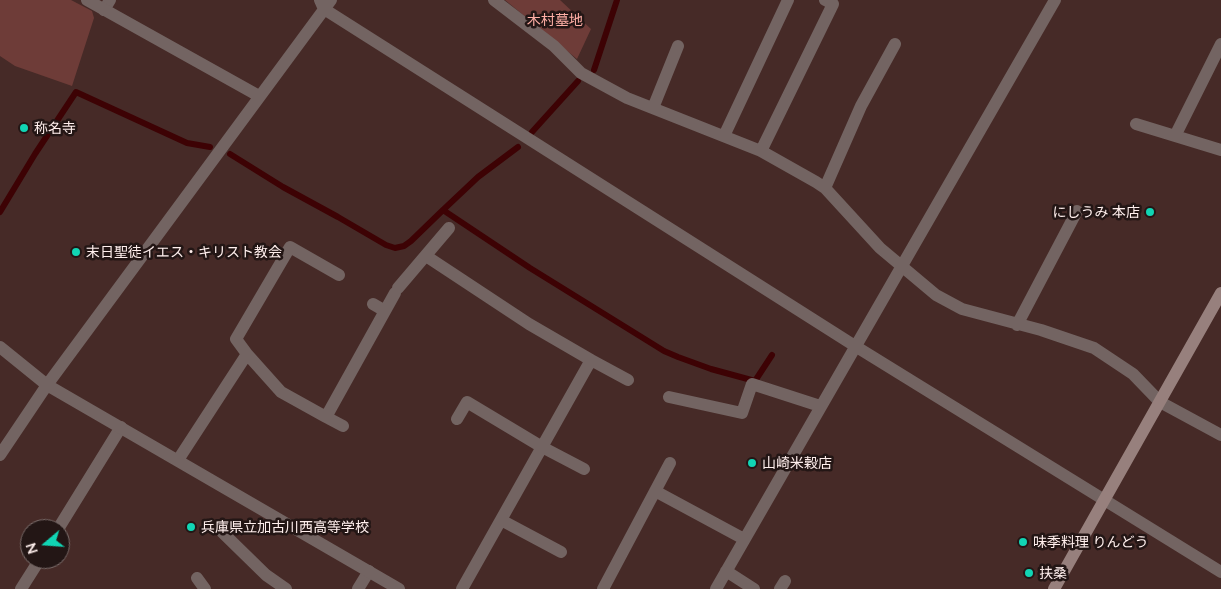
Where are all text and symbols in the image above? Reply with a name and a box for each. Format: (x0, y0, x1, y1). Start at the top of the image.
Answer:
park label: 木村墓地 (527, 12, 583, 28)
place label: 称名寺 (34, 120, 76, 136)
marker: 称名寺 (18, 122, 30, 134)
place label: にしうみ 本店 (1052, 204, 1140, 220)
marker: にしうみ 本店 (1144, 206, 1156, 218)
place label: 末日聖徒イエス・キリスト教会 (86, 244, 282, 260)
marker: 末日聖徒イエス・キリスト教会 (70, 246, 82, 258)
place label: 山崎米穀店 (762, 455, 832, 471)
marker: 山崎米穀店 (746, 457, 758, 469)
north arrow (20, 519, 70, 569)
place label: 兵庫県立加古川西高等学校 (201, 519, 369, 535)
marker: 兵庫県立加古川西高等学校 (185, 521, 197, 533)
place label: 味季料理 りんどう (1033, 534, 1149, 550)
marker: 味季料理 りんどう (1017, 536, 1029, 548)
text: N (21, 541, 41, 556)
place label: 扶桑 (1039, 565, 1067, 581)
marker: 扶桑 (1023, 567, 1035, 579)

